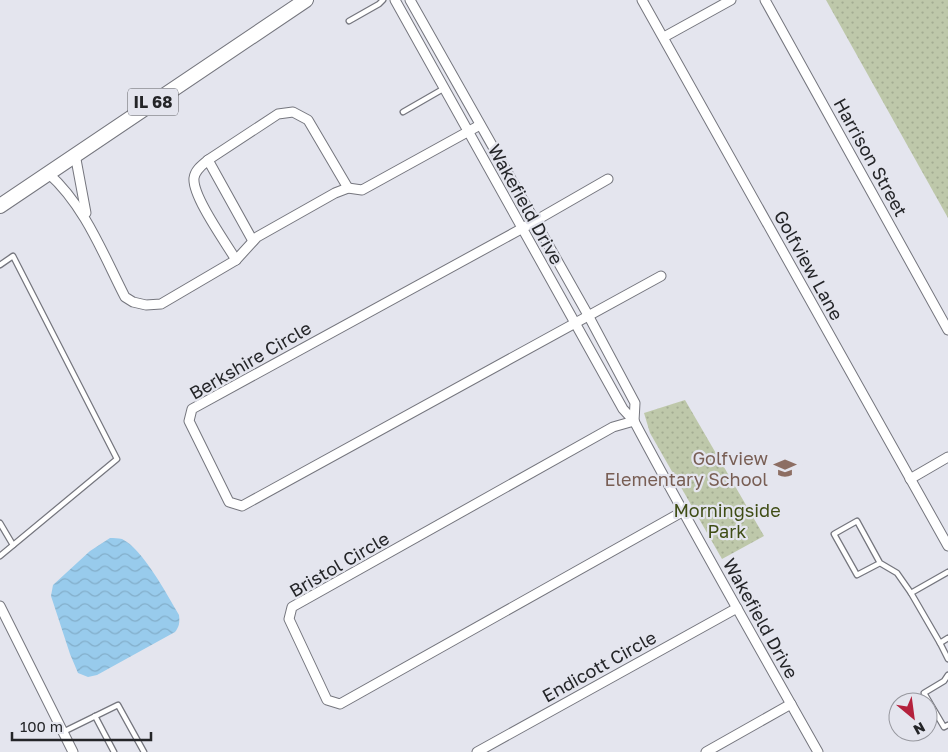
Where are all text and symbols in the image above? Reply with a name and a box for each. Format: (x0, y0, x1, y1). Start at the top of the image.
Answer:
road number: IL 68 (128, 88, 178, 115)
street label: Harrison Street (829, 94, 913, 220)
street label: Wakefield Drive (484, 140, 568, 268)
street label: Golfview Lane (770, 206, 848, 324)
street label: Berkshire Circle (185, 316, 315, 404)
place label: Golfview Elementary School (604, 447, 768, 490)
school or university icon: Golfview Elementary School (772, 455, 798, 481)
park label: Morningside Park (673, 499, 781, 542)
street label: Bristol Circle (285, 527, 393, 601)
street label: Wakefield Drive (719, 554, 803, 682)
street label: Endicott Circle (538, 626, 660, 706)
north arrow (888, 692, 938, 742)
scale bar (12, 710, 151, 742)
text: 100 m (20, 717, 63, 735)
text: N (911, 719, 928, 739)

